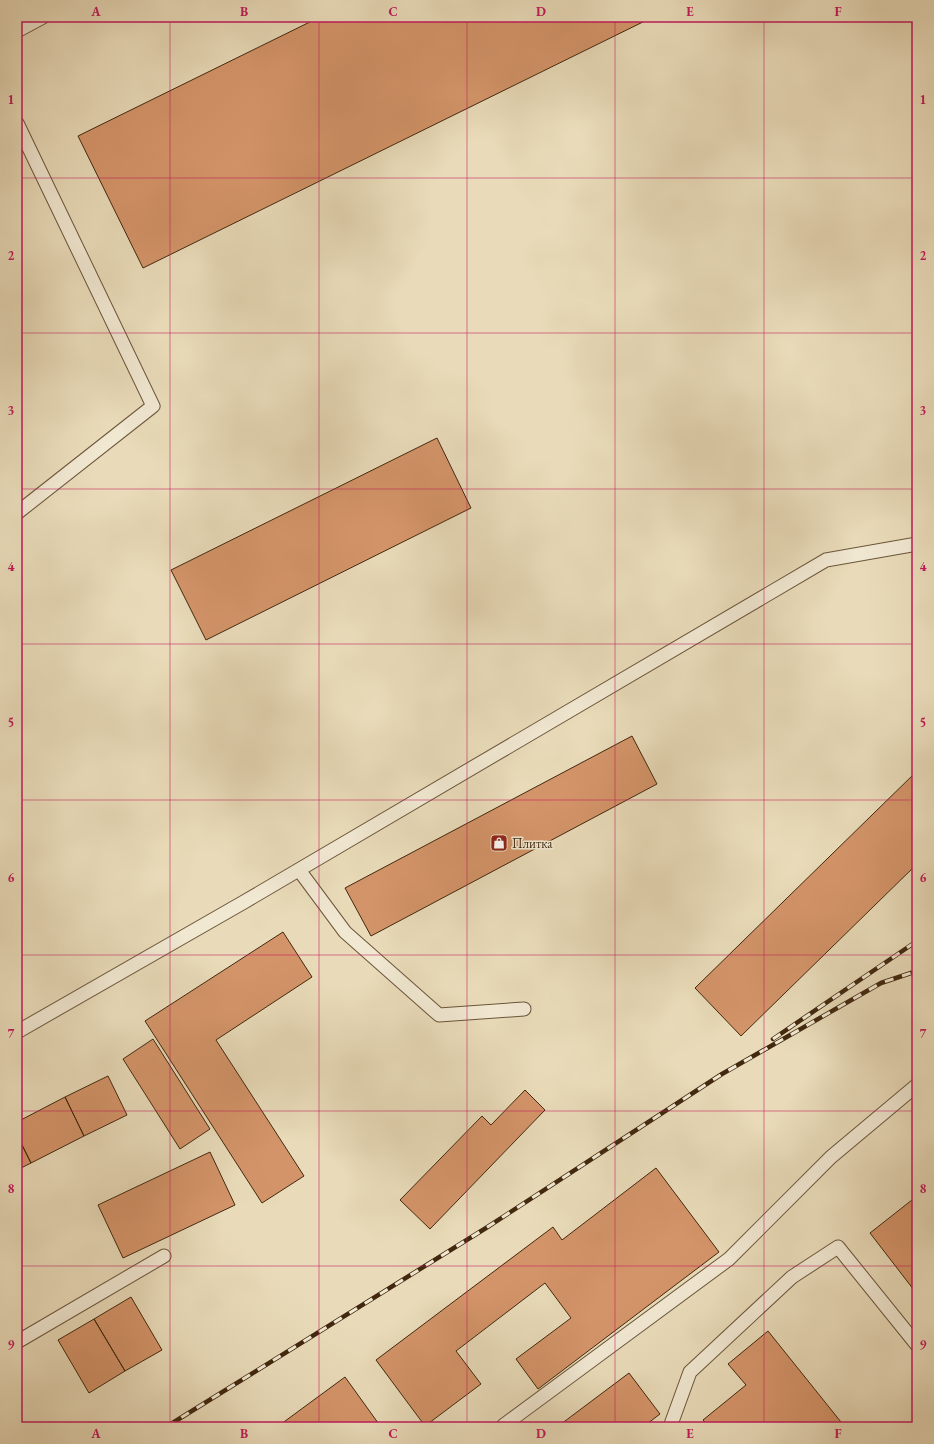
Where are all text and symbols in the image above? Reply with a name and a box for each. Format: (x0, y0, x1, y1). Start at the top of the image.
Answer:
text: A (90, 3, 101, 20)
text: B (240, 3, 248, 20)
text: C (388, 3, 398, 20)
text: D (536, 3, 546, 20)
text: E (686, 3, 694, 20)
text: F (834, 3, 842, 20)
text: 1 (8, 91, 15, 108)
text: 1 (920, 91, 927, 108)
text: 2 (8, 247, 15, 264)
text: 2 (920, 247, 927, 264)
text: 3 (8, 402, 15, 419)
text: 3 (920, 402, 927, 419)
text: 4 (8, 558, 15, 575)
text: 4 (920, 558, 927, 575)
text: 5 (8, 714, 14, 731)
text: 5 (920, 714, 926, 731)
shop icon: Плитка (489, 833, 509, 853)
place label: Плитка (512, 835, 553, 852)
text: 6 (8, 869, 15, 886)
text: 6 (920, 869, 927, 886)
text: 7 (8, 1025, 15, 1042)
text: 7 (920, 1025, 927, 1042)
text: 8 (8, 1180, 15, 1197)
text: 8 (920, 1180, 927, 1197)
text: 9 (8, 1336, 15, 1353)
text: 9 (920, 1336, 927, 1353)
text: A (90, 1425, 101, 1442)
text: B (240, 1425, 248, 1442)
text: C (388, 1425, 398, 1442)
text: D (536, 1425, 546, 1442)
text: E (686, 1425, 694, 1442)
text: F (834, 1425, 842, 1442)

